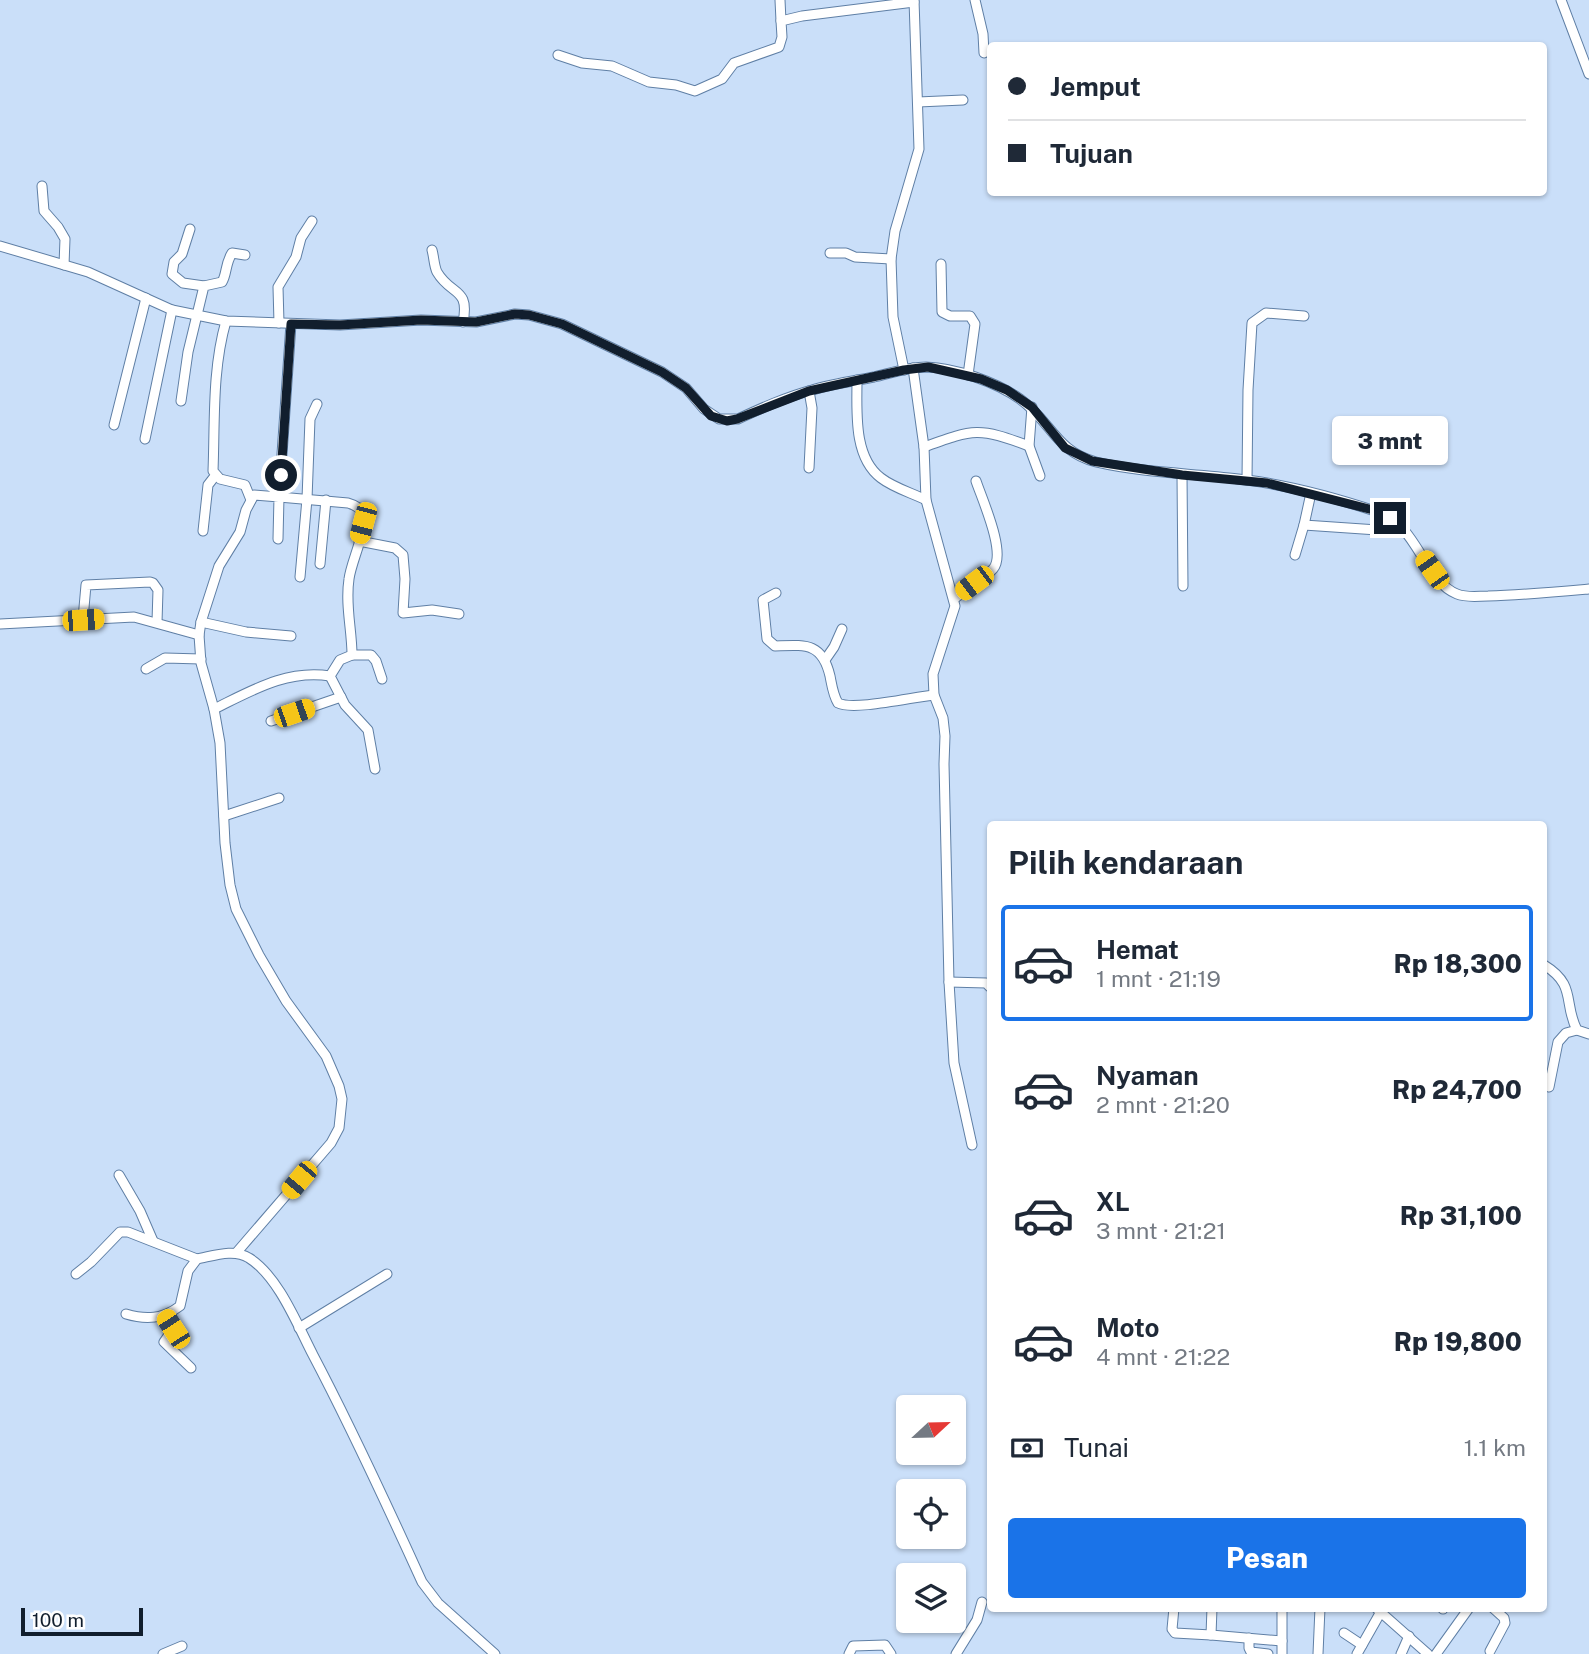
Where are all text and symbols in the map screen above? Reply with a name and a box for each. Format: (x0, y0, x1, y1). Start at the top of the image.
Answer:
text: Jemput (1050, 71, 1141, 102)
text: Tujuan (1050, 138, 1133, 169)
callout: 3 mnt (1332, 416, 1448, 466)
text: 3 mnt (1358, 427, 1422, 454)
route start (265, 459, 297, 491)
car (348, 500, 379, 546)
route end (1374, 502, 1406, 534)
car (1412, 547, 1453, 593)
car (951, 562, 998, 604)
car (62, 608, 105, 632)
car (271, 696, 318, 730)
text: Pilih kendaraan (1008, 844, 1243, 881)
icon: car (1012, 932, 1075, 995)
text: Hemat (1096, 934, 1179, 965)
text: Rp 18,300 (1394, 948, 1522, 979)
text: 1 mnt · 21:19 (1096, 965, 1221, 992)
icon: car (1012, 1058, 1075, 1121)
text: Nyaman (1096, 1060, 1199, 1091)
text: Rp 24,700 (1392, 1074, 1522, 1105)
text: 2 mnt · 21:20 (1096, 1091, 1230, 1118)
car (278, 1157, 321, 1203)
icon: car (1012, 1184, 1075, 1247)
text: XL (1096, 1186, 1130, 1217)
text: Rp 31,100 (1400, 1200, 1522, 1231)
text: 3 mnt · 21:21 (1096, 1217, 1226, 1244)
car (153, 1306, 194, 1352)
icon: car (1012, 1310, 1075, 1373)
text: Moto (1096, 1312, 1159, 1343)
text: Rp 19,800 (1394, 1326, 1522, 1357)
text: 4 mnt · 21:22 (1096, 1343, 1230, 1370)
north arrow (896, 1395, 966, 1465)
map controls (896, 1395, 966, 1633)
icon: cash (1008, 1429, 1046, 1467)
text: Tunai (1064, 1432, 1129, 1463)
text: 1.1 km (1464, 1434, 1526, 1461)
button: locate (896, 1479, 966, 1549)
button: Pesan (1008, 1518, 1526, 1598)
button: layers (896, 1563, 966, 1633)
scale bar (21, 1605, 144, 1637)
text: 100 m (32, 1609, 84, 1631)

